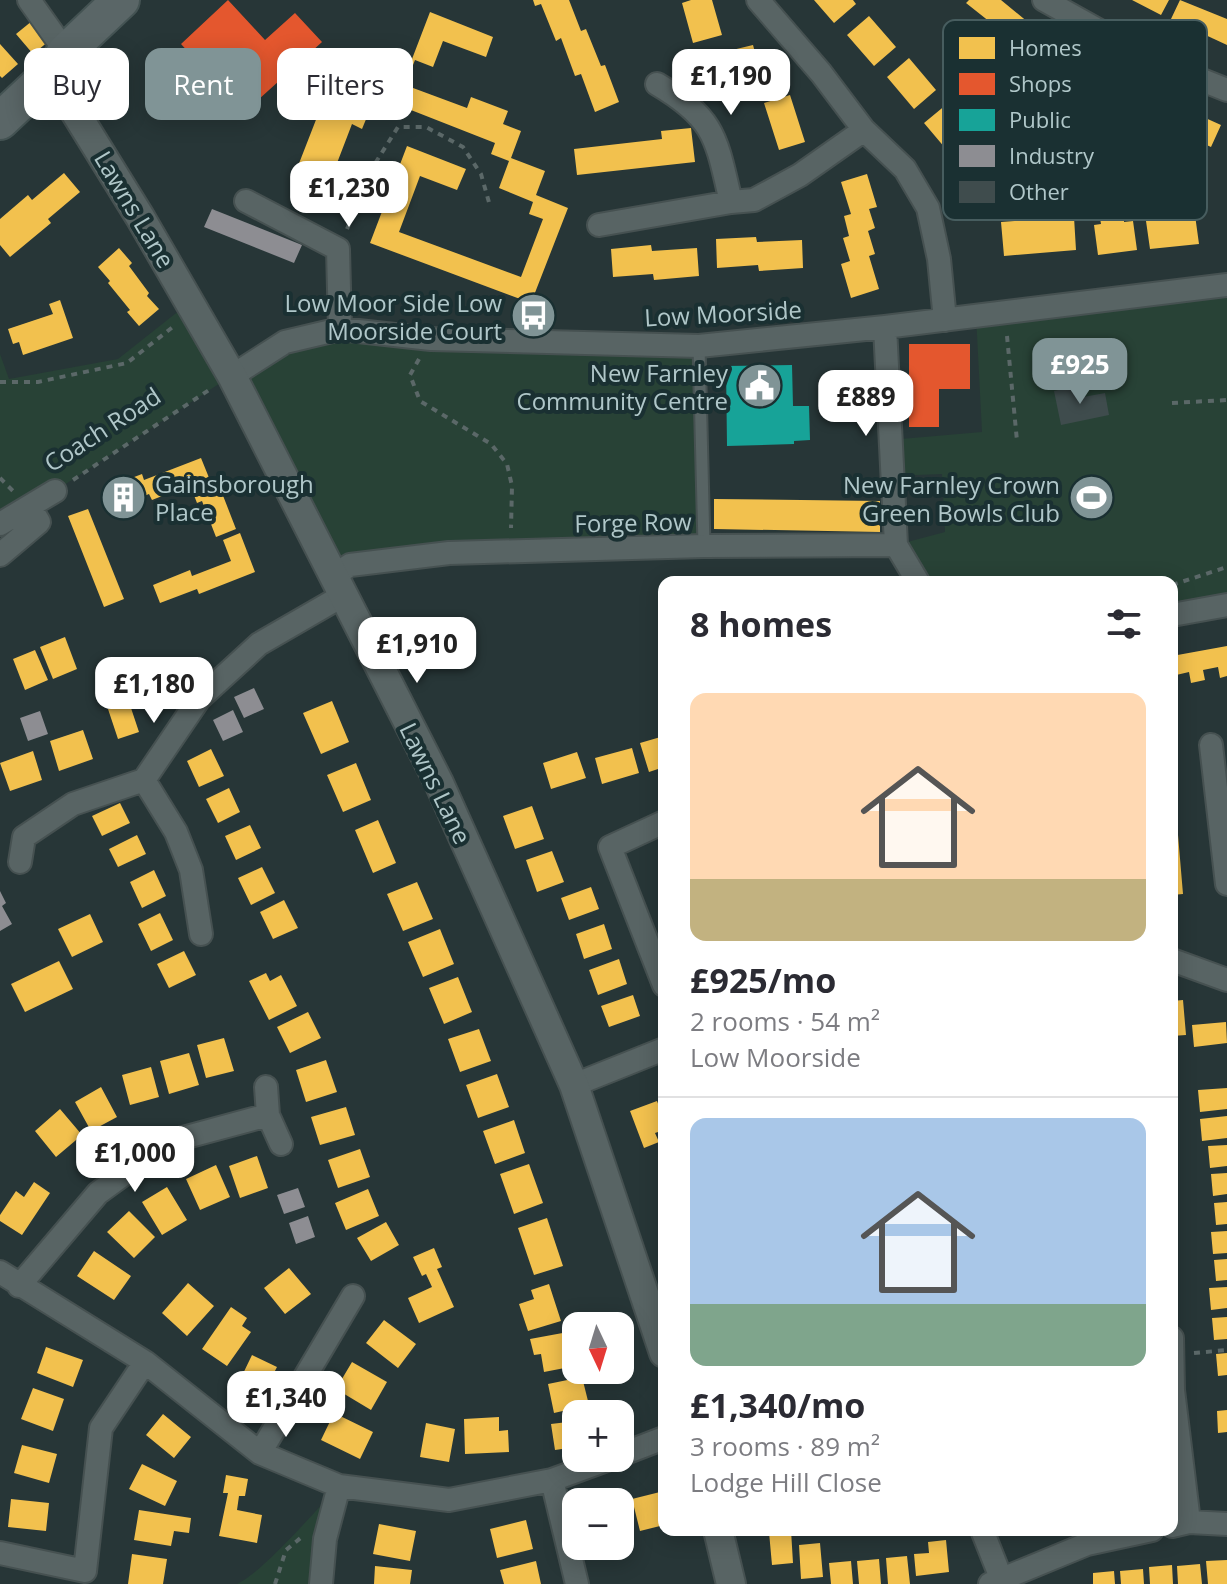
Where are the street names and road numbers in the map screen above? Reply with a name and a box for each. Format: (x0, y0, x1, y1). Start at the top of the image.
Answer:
street label: Lawns Lane (87, 144, 183, 274)
street label: Low Moorside (643, 292, 803, 334)
street label: Coach Road (37, 379, 167, 479)
street label: Forge Row (574, 504, 692, 540)
street label: Lawns Lane (392, 717, 480, 849)

